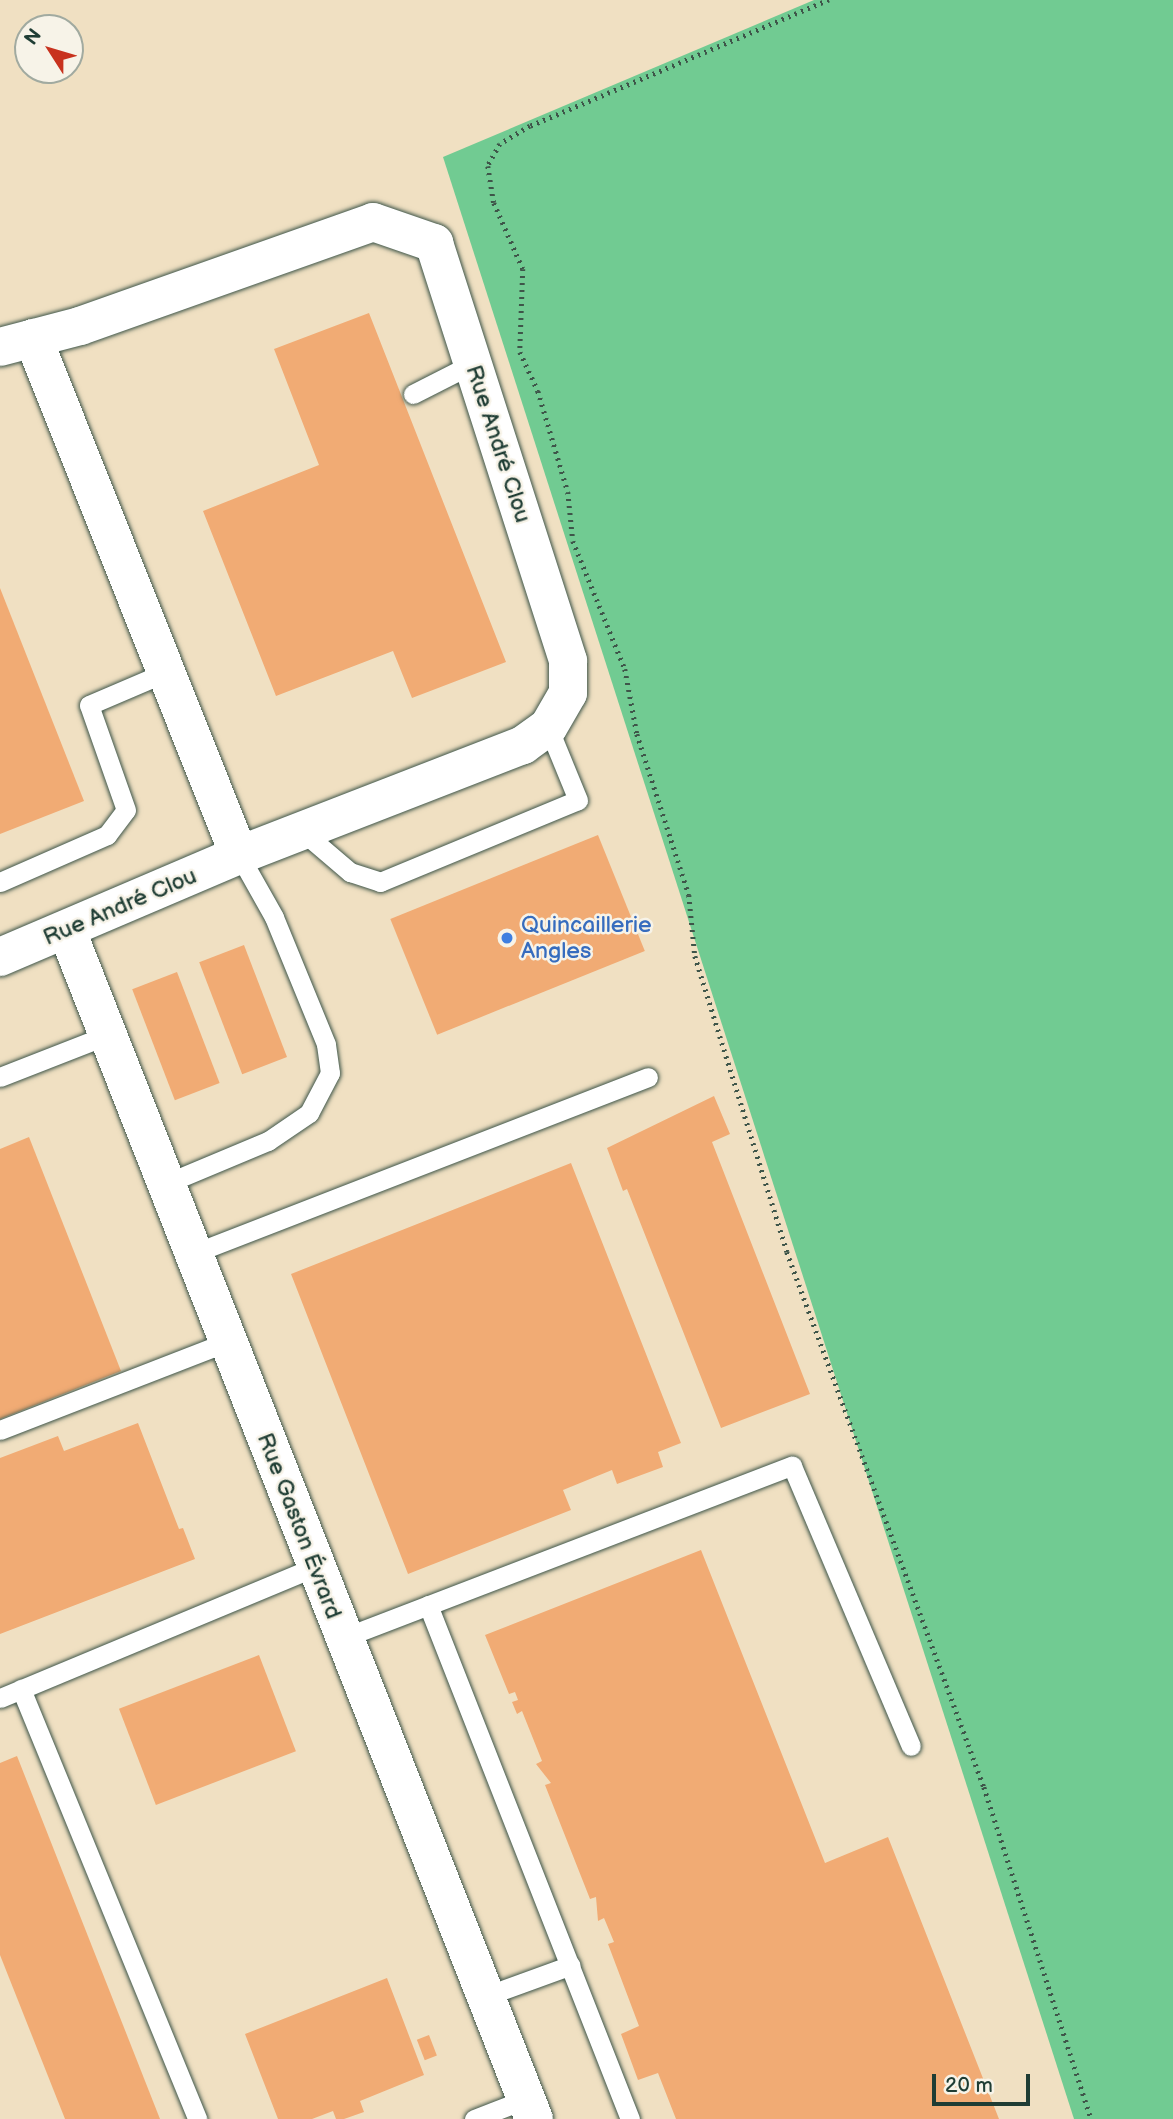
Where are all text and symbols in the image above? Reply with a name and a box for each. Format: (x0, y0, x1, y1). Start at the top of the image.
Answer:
north arrow (14, 14, 84, 84)
text: N (20, 25, 47, 50)
street label: Rue André Clou (460, 362, 536, 526)
street label: Rue André Clou (39, 862, 201, 952)
place label: Quincaillerie Angles (521, 911, 652, 965)
marker: Quincaillerie Angles (499, 930, 515, 946)
street label: Rue Gaston Évrard (251, 1429, 347, 1623)
scale bar (935, 2060, 1033, 2104)
text: 20 m (945, 2073, 993, 2098)

